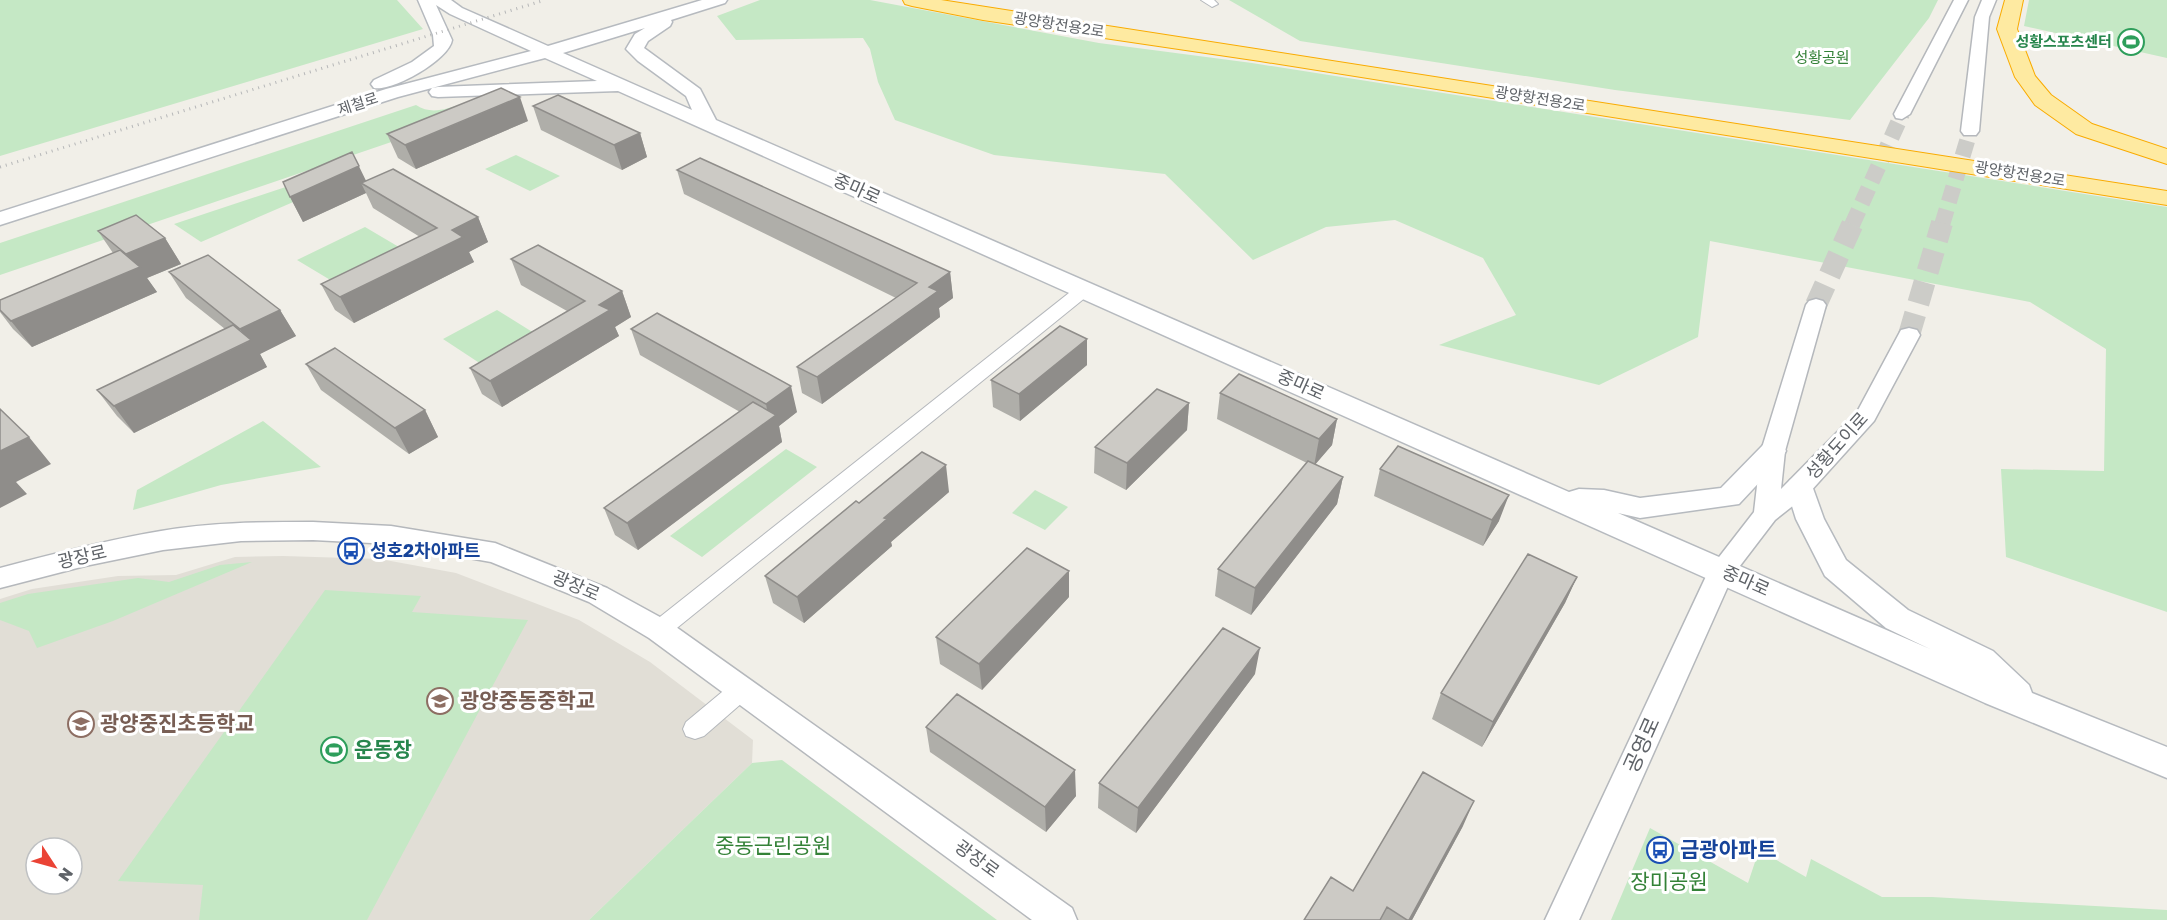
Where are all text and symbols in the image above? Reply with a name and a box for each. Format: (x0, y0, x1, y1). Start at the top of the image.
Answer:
street label: 광양항전용2로 (1013, 8, 1106, 40)
sports icon: 성황스포츠센터 (2116, 27, 2146, 57)
place label: 성황스포츠센터 (2015, 32, 2112, 50)
park label: 성황공원 (1794, 48, 1850, 66)
street label: 광양항전용2로 (1494, 82, 1587, 114)
street label: 제철로 (335, 88, 380, 118)
street label: 광양항전용2로 (1974, 157, 2067, 189)
street label: 중마로 (830, 168, 885, 208)
street label: 중마로 (1274, 364, 1329, 404)
street label: 성황도이로 (1800, 407, 1872, 483)
bus stop icon: 성호2차아파트 (336, 536, 366, 566)
place label: 성호2차아파트 (370, 539, 480, 561)
street label: 광장로 (55, 540, 108, 572)
street label: 중마로 (1719, 560, 1774, 600)
street label: 광장로 (549, 565, 604, 605)
school or university icon: 광양중동중학교 (425, 686, 455, 716)
place label: 광양중동중학교 (460, 687, 595, 713)
school or university icon: 광양중진초등학교 (66, 709, 96, 739)
place label: 광양중진초등학교 (100, 710, 255, 736)
street label: 공영로 (1617, 713, 1665, 776)
sports icon: 운동장 (319, 735, 349, 765)
place label: 운동장 (354, 736, 412, 762)
park label: 중동근린공원 (715, 832, 831, 858)
street label: 광장로 (951, 835, 1004, 882)
bus stop icon: 금광아파트 (1645, 835, 1675, 865)
north arrow (24, 836, 84, 896)
place label: 금광아파트 (1680, 836, 1777, 862)
text: N (54, 864, 78, 886)
park label: 장미공원 (1630, 868, 1708, 894)

